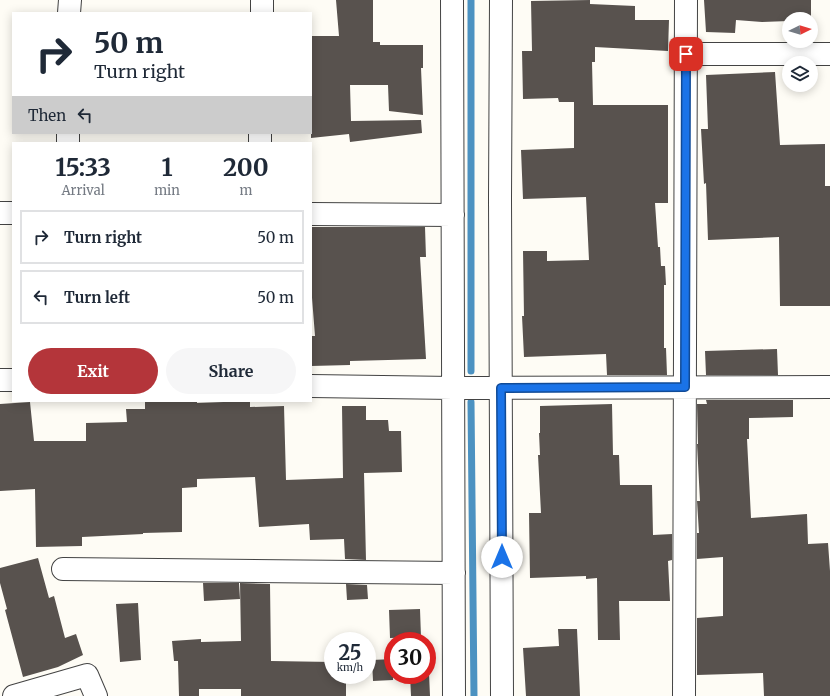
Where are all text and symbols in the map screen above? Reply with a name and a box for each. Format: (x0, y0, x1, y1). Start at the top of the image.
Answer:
north arrow (782, 12, 818, 48)
map controls (782, 12, 818, 92)
text: 50 m (94, 25, 163, 61)
icon: right (28, 28, 80, 80)
pin (669, 37, 703, 71)
icon: arrive (675, 43, 697, 65)
button: layers (782, 56, 818, 92)
text: Turn right (94, 60, 185, 83)
icon: left (74, 104, 96, 126)
text: Then (28, 106, 66, 125)
text: 15:33 (55, 152, 111, 183)
text: 1 (161, 152, 173, 183)
text: 200 (223, 152, 269, 183)
text: Arrival (61, 182, 105, 199)
text: min (154, 182, 180, 199)
text: m (239, 182, 252, 199)
icon: right (30, 226, 52, 248)
text: Turn right (64, 228, 142, 247)
text: 50 m (257, 228, 294, 247)
icon: left (30, 286, 52, 308)
text: Turn left (64, 288, 130, 307)
text: 50 m (257, 288, 294, 307)
button: Exit (28, 348, 158, 394)
button: Share (166, 348, 296, 394)
position arrow (481, 536, 523, 578)
speed limit sign: 30 (384, 632, 436, 684)
text: 25 (339, 640, 361, 665)
text: km/h (337, 661, 363, 674)

